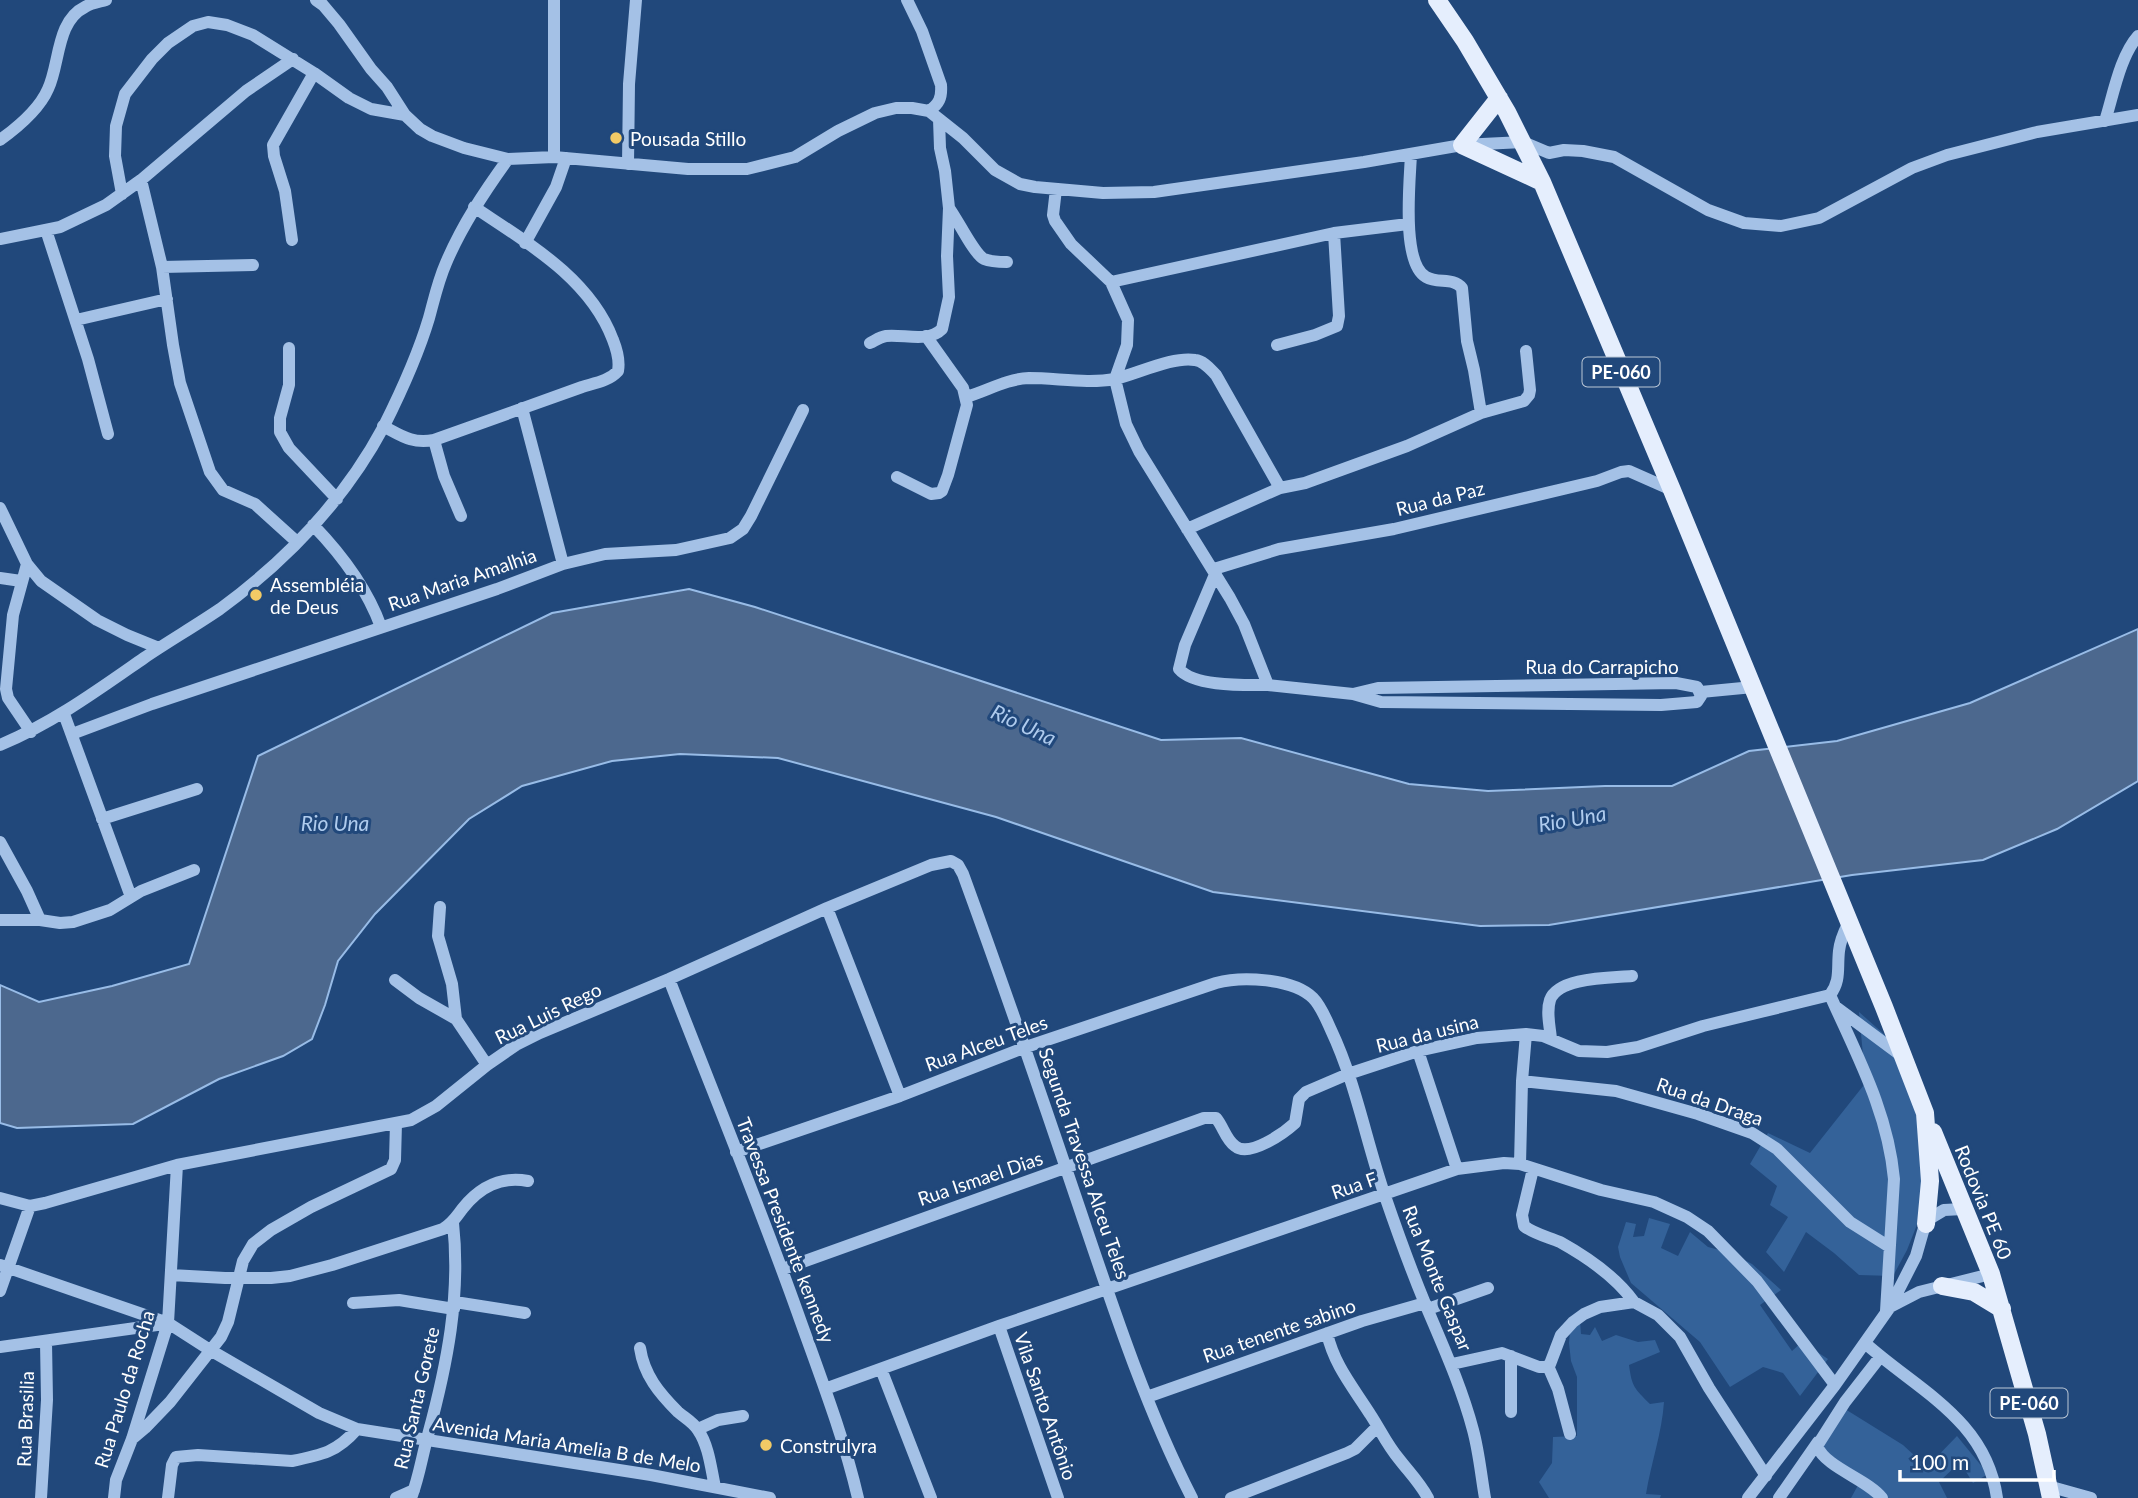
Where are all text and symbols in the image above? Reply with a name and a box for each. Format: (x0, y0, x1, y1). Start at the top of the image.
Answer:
place label: Pousada Stillo (630, 127, 746, 150)
marker: Pousada Stillo (608, 130, 624, 146)
road number: PE-060 (1582, 358, 1660, 386)
street label: Rua da Paz (1393, 476, 1487, 520)
street label: Rua Maria Amalhia (385, 543, 539, 615)
place label: Assembléia de Deus (270, 573, 364, 618)
marker: Assembléia de Deus (248, 587, 264, 603)
street label: Rua do Carrapicho (1525, 655, 1679, 678)
water label: Rio Una (988, 698, 1060, 750)
water label: Rio Una (1536, 800, 1608, 836)
water label: Rio Una (301, 810, 369, 835)
street label: Rua Luis Rego (491, 977, 605, 1049)
street label: Rua da usina (1373, 1009, 1481, 1057)
street label: Rua Alceu Teles (922, 1010, 1050, 1076)
street label: Segunda Travessa Alceu Teles (1035, 1044, 1135, 1282)
street label: Rua da Draga (1654, 1072, 1766, 1130)
street label: Travessa Presidente kennedy (732, 1114, 840, 1346)
street label: Rodovia PE 60 (1951, 1142, 2017, 1262)
street label: Rua Ismael Dias (915, 1146, 1045, 1210)
street label: Rua F (1328, 1166, 1380, 1204)
street label: Rua Monte Gaspar (1398, 1202, 1478, 1354)
street label: Rua tenente sabino (1200, 1293, 1358, 1367)
street label: Rua Paulo da Rocha (89, 1307, 159, 1471)
street label: Rua Santa Gorete (388, 1325, 444, 1471)
street label: Vila Santo Antônio (1010, 1329, 1082, 1483)
street label: Rua Brasilia (12, 1371, 38, 1467)
road number: PE-060 (1990, 1388, 2068, 1418)
street label: Avenida Maria Amelia B de Melo (431, 1411, 703, 1477)
place label: Construlyra (780, 1434, 877, 1457)
marker: Construlyra (758, 1437, 774, 1453)
scale bar (1900, 1438, 2054, 1482)
text: 100 m (1910, 1449, 1969, 1474)

